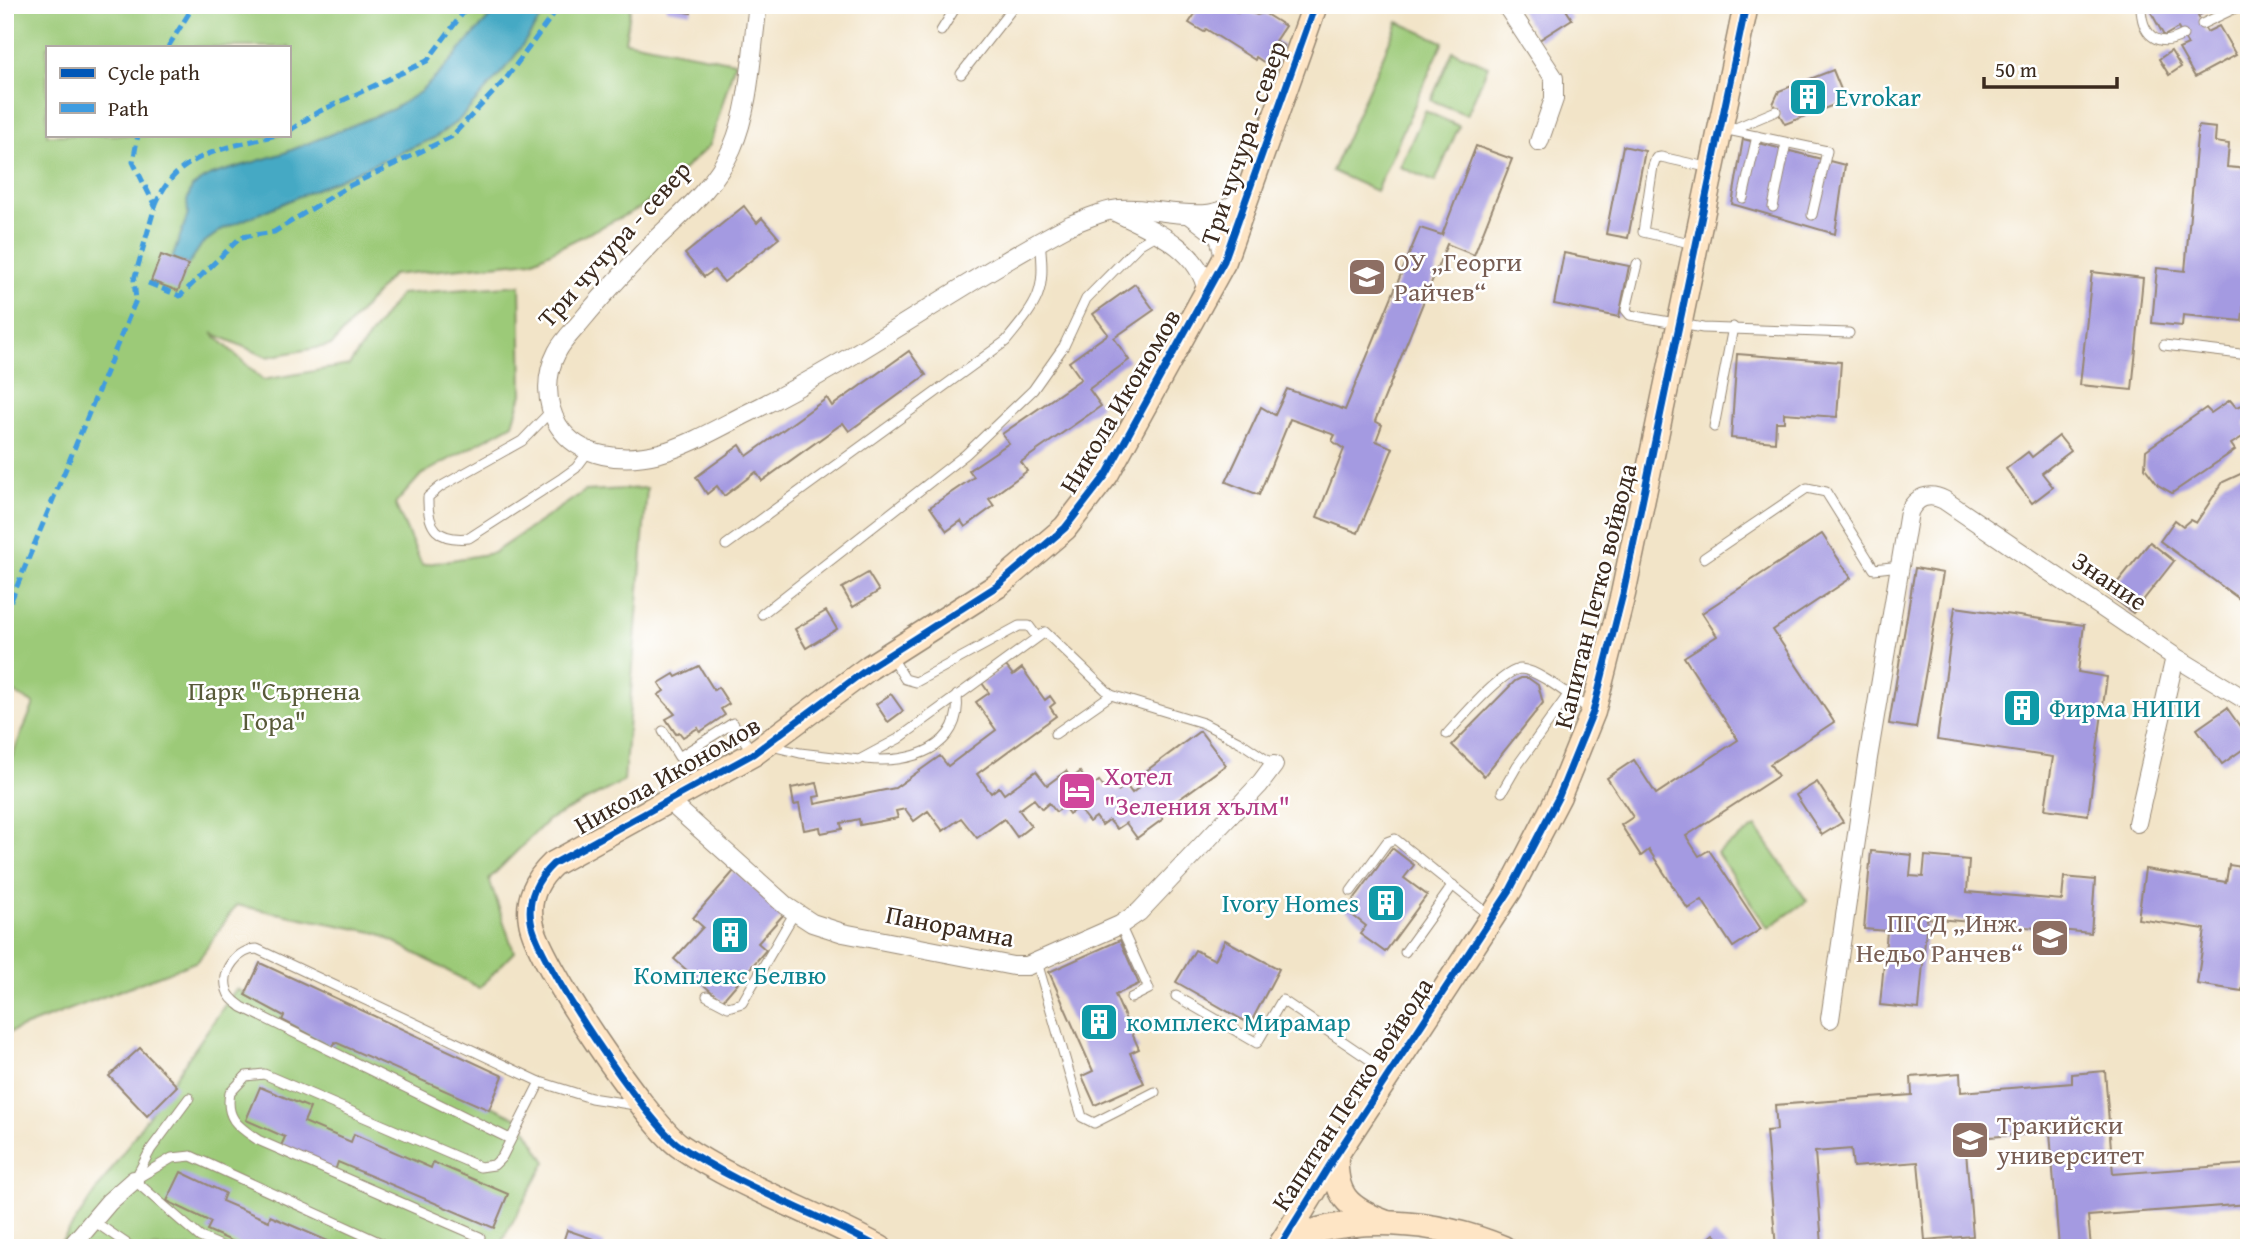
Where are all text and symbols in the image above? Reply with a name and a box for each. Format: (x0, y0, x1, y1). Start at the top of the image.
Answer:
street label: Три чучура - север (1189, 36, 1296, 250)
legend (46, 46, 290, 136)
scale bar (1984, 46, 2118, 90)
text: 50 m (1995, 54, 2037, 85)
text: Cycle path (108, 57, 200, 88)
building icon: Evrokar (1787, 76, 1829, 118)
place label: Evrokar (1835, 77, 1921, 116)
text: Path (108, 93, 149, 124)
street label: Три чучура - север (528, 151, 700, 336)
place label: ОУ „Георги Райчев“ (1394, 242, 1522, 311)
school or university icon: ОУ „Георги Райчев“ (1346, 256, 1388, 298)
street label: Никола Икономов (1049, 301, 1190, 500)
street label: Капитан Петко войвода (1543, 459, 1647, 733)
street label: Знание (2065, 541, 2156, 620)
park label: Парк "Сърнена Гора" (188, 671, 361, 740)
building icon: Фирма НИПИ (2001, 687, 2043, 729)
place label: Фирма НИПИ (2049, 688, 2201, 727)
street label: Никола Икономов (566, 705, 767, 844)
place label: Хотел "Зеления хълм" (1104, 756, 1290, 825)
hotel icon: Хотел "Зеления хълм" (1056, 770, 1098, 812)
building icon: Ivory Homes (1365, 882, 1407, 924)
place label: Ivory Homes (1222, 883, 1359, 922)
street label: Панорамна (883, 894, 1018, 957)
place label: ПГСД „Инж. Недьо Ранчев“ (1856, 903, 2023, 972)
building icon: Комплекс Белвю (709, 914, 751, 956)
school or university icon: ПГСД „Инж. Недьо Ранчев“ (2029, 917, 2071, 959)
place label: Комплекс Белвю (634, 955, 826, 994)
street label: Капитан Петко войвода (1261, 968, 1442, 1218)
building icon: комплекс Мирамар (1078, 1001, 1120, 1043)
place label: комплекс Мирамар (1126, 1002, 1351, 1041)
place label: Тракийски университет (1996, 1105, 2144, 1174)
school or university icon: Тракийски университет (1949, 1119, 1991, 1161)

